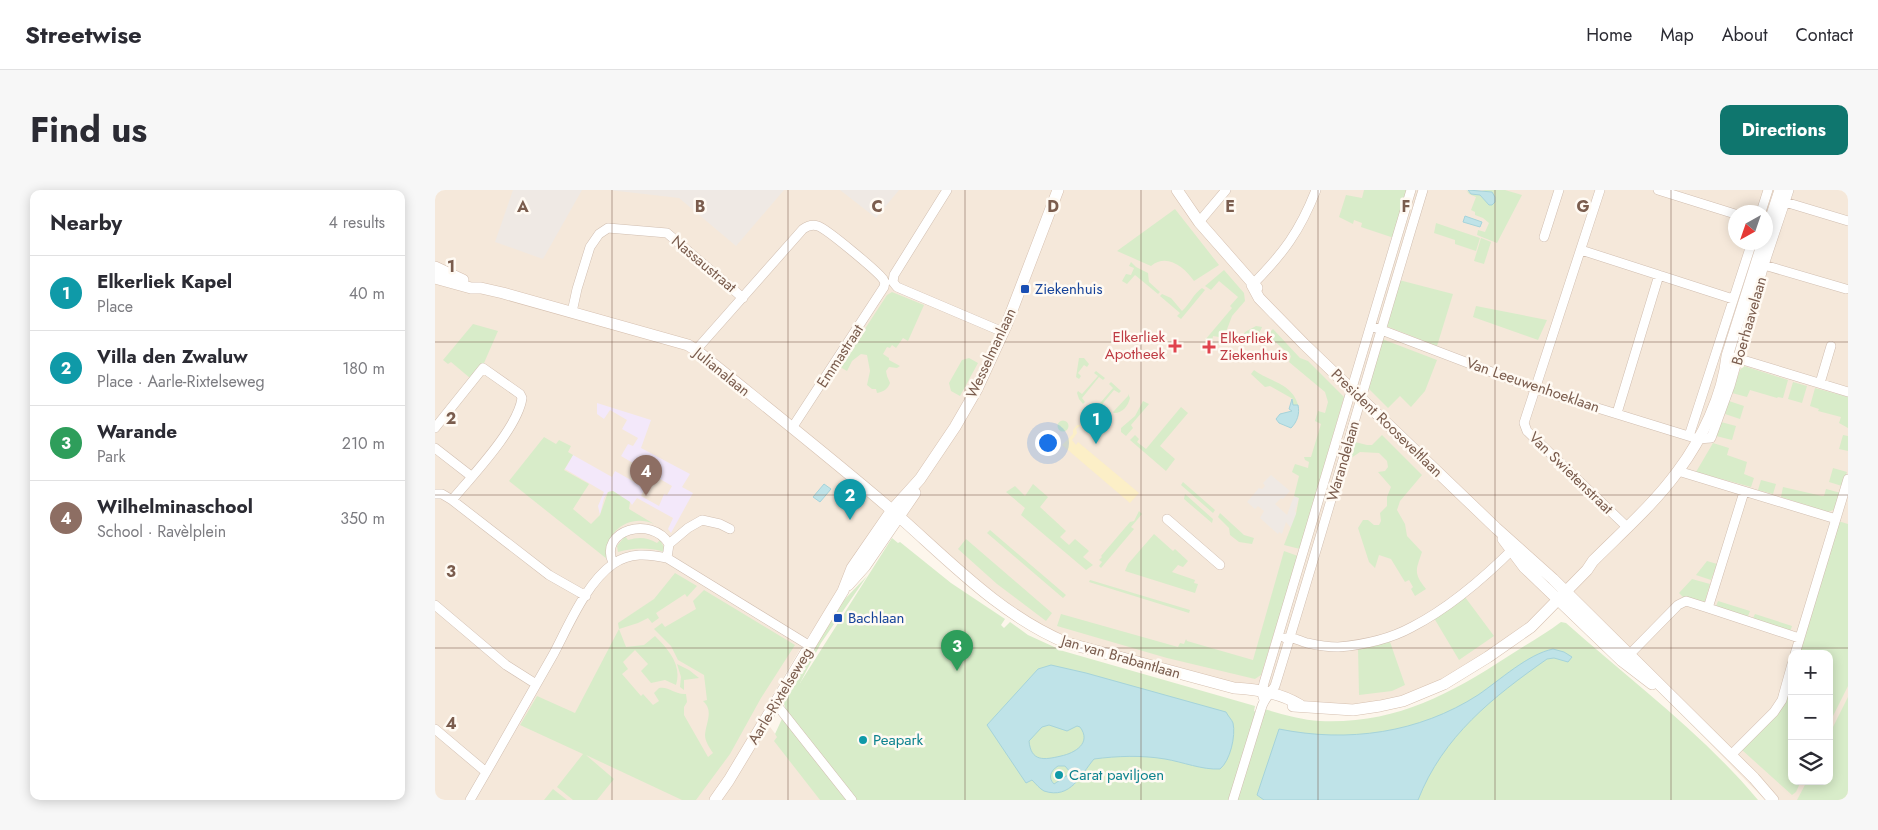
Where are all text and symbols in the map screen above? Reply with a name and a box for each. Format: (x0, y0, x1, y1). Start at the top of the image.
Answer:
text: Streetwise (25, 17, 142, 52)
text: Home (1586, 22, 1632, 48)
text: Map (1660, 22, 1694, 48)
text: About (1722, 22, 1767, 48)
text: Contact (1795, 22, 1853, 48)
text: Find us (30, 105, 147, 155)
button: Directions (1720, 105, 1848, 155)
text: A (516, 195, 529, 218)
text: B (695, 195, 705, 218)
text: C (871, 195, 883, 218)
text: D (1047, 195, 1059, 218)
text: E (1225, 195, 1235, 218)
text: F (1402, 195, 1410, 218)
text: G (1576, 195, 1590, 218)
north arrow (1728, 205, 1773, 250)
text: Nearby (50, 208, 122, 238)
text: 4 results (329, 211, 385, 234)
street label: Nassaustraat (667, 230, 742, 298)
text: 1 (447, 255, 455, 278)
text: Elkerliek Kapel (97, 268, 232, 295)
street label: Boerhaavelaan (1726, 274, 1772, 368)
place label: Ziekenhuis (1035, 278, 1102, 300)
text: 1 (62, 282, 70, 305)
text: 40 m (349, 282, 385, 305)
marker: Ziekenhuis (1019, 283, 1031, 295)
text: Place (97, 295, 133, 318)
street label: Wesselmanlaan (960, 304, 1022, 402)
street label: Emmastraat (811, 320, 869, 392)
place label: Elkerliek Apotheek (1105, 326, 1165, 365)
place label: Elkerliek Ziekenhuis (1220, 327, 1287, 366)
marker: Elkerliek Apotheek (1169, 340, 1181, 352)
marker: Elkerliek Ziekenhuis (1202, 340, 1216, 354)
street label: Julianalaan (688, 341, 755, 402)
text: Villa den Zwaluw (97, 343, 248, 370)
street label: Van Leeuwenhoeklaan (1463, 352, 1603, 418)
text: 2 (61, 357, 71, 380)
text: 180 m (342, 357, 385, 380)
street label: President Rooseveltlaan (1326, 364, 1448, 482)
text: Place · Aarle-Rixtelseweg (97, 370, 265, 393)
pin: 1 (1080, 403, 1112, 444)
text: 2 (446, 407, 456, 430)
text: Warande (97, 418, 177, 445)
street label: Warandelaan (1321, 418, 1365, 504)
street label: Van Swietenstraat (1524, 427, 1619, 519)
your location (1035, 430, 1061, 456)
text: 3 (61, 432, 71, 455)
text: 210 m (342, 432, 385, 455)
text: Park (97, 445, 126, 468)
pin: 4 (630, 455, 662, 496)
pin: 2 (834, 479, 866, 520)
text: Wilhelminaschool (97, 493, 253, 520)
text: 4 (60, 507, 72, 530)
text: 350 m (340, 507, 385, 530)
text: School · Ravèlplein (97, 520, 226, 543)
text: 3 (446, 560, 456, 583)
place label: Bachlaan (848, 607, 904, 629)
marker: Bachlaan (832, 612, 844, 624)
street label: Jan van Brabantlaan (1057, 629, 1183, 685)
pin: 3 (941, 630, 973, 671)
street label: Aarle-Rixtelseweg (742, 643, 818, 749)
map controls (1788, 650, 1833, 785)
button: + (1788, 650, 1833, 695)
button: − (1788, 695, 1833, 740)
text: 4 (445, 712, 457, 735)
place label: Peapark (873, 729, 924, 751)
marker: Peapark (857, 734, 869, 746)
button: layers (1788, 740, 1833, 785)
place label: Carat paviljoen (1069, 764, 1164, 786)
marker: Carat paviljoen (1053, 769, 1065, 781)

